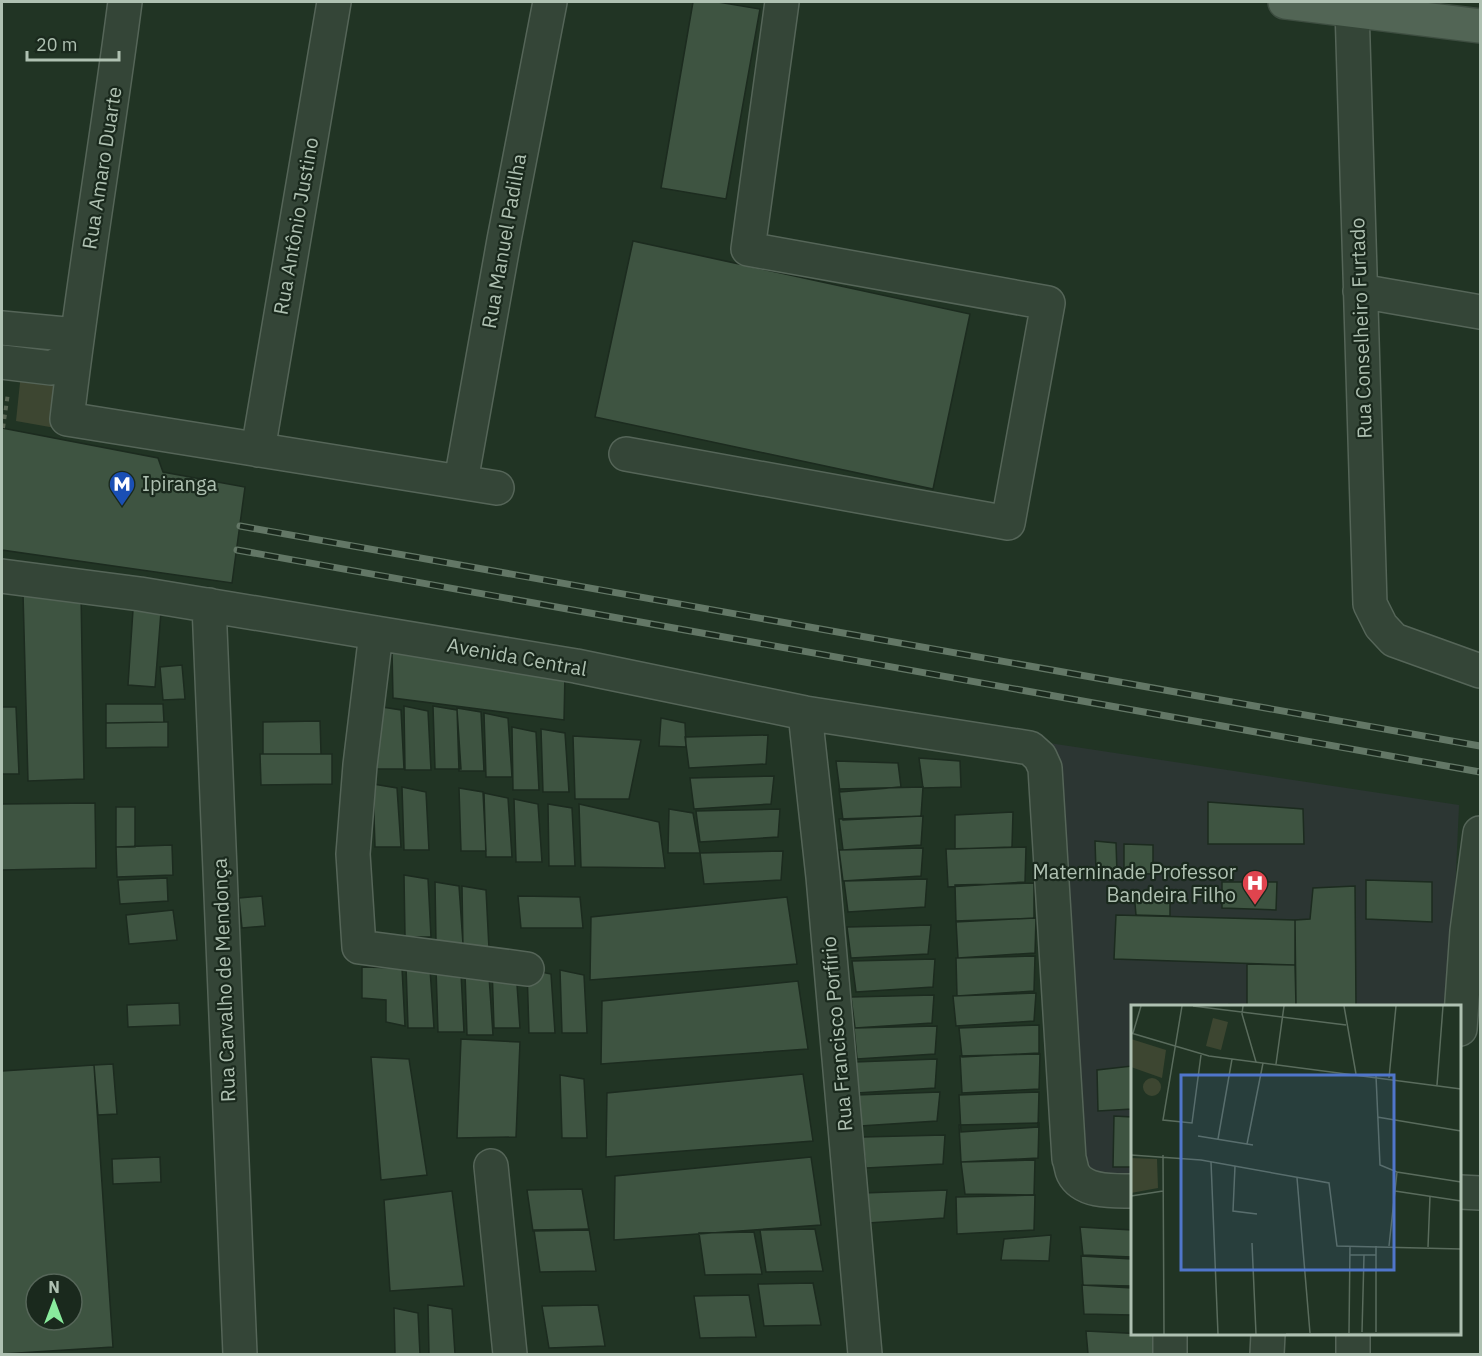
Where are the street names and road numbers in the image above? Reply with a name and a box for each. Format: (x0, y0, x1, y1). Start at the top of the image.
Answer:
street label: Rua Amaro Duarte (75, 85, 128, 251)
street label: Rua Antônio Justino (267, 135, 324, 317)
street label: Rua Manuel Padilha (475, 151, 532, 330)
street label: Rua Conselheiro Furtado (1343, 217, 1378, 439)
street label: Avenida Central (445, 631, 589, 682)
street label: Rua Carvalho de Mendonça (206, 857, 241, 1102)
street label: Rua Francisco Porfírio (815, 935, 858, 1133)

